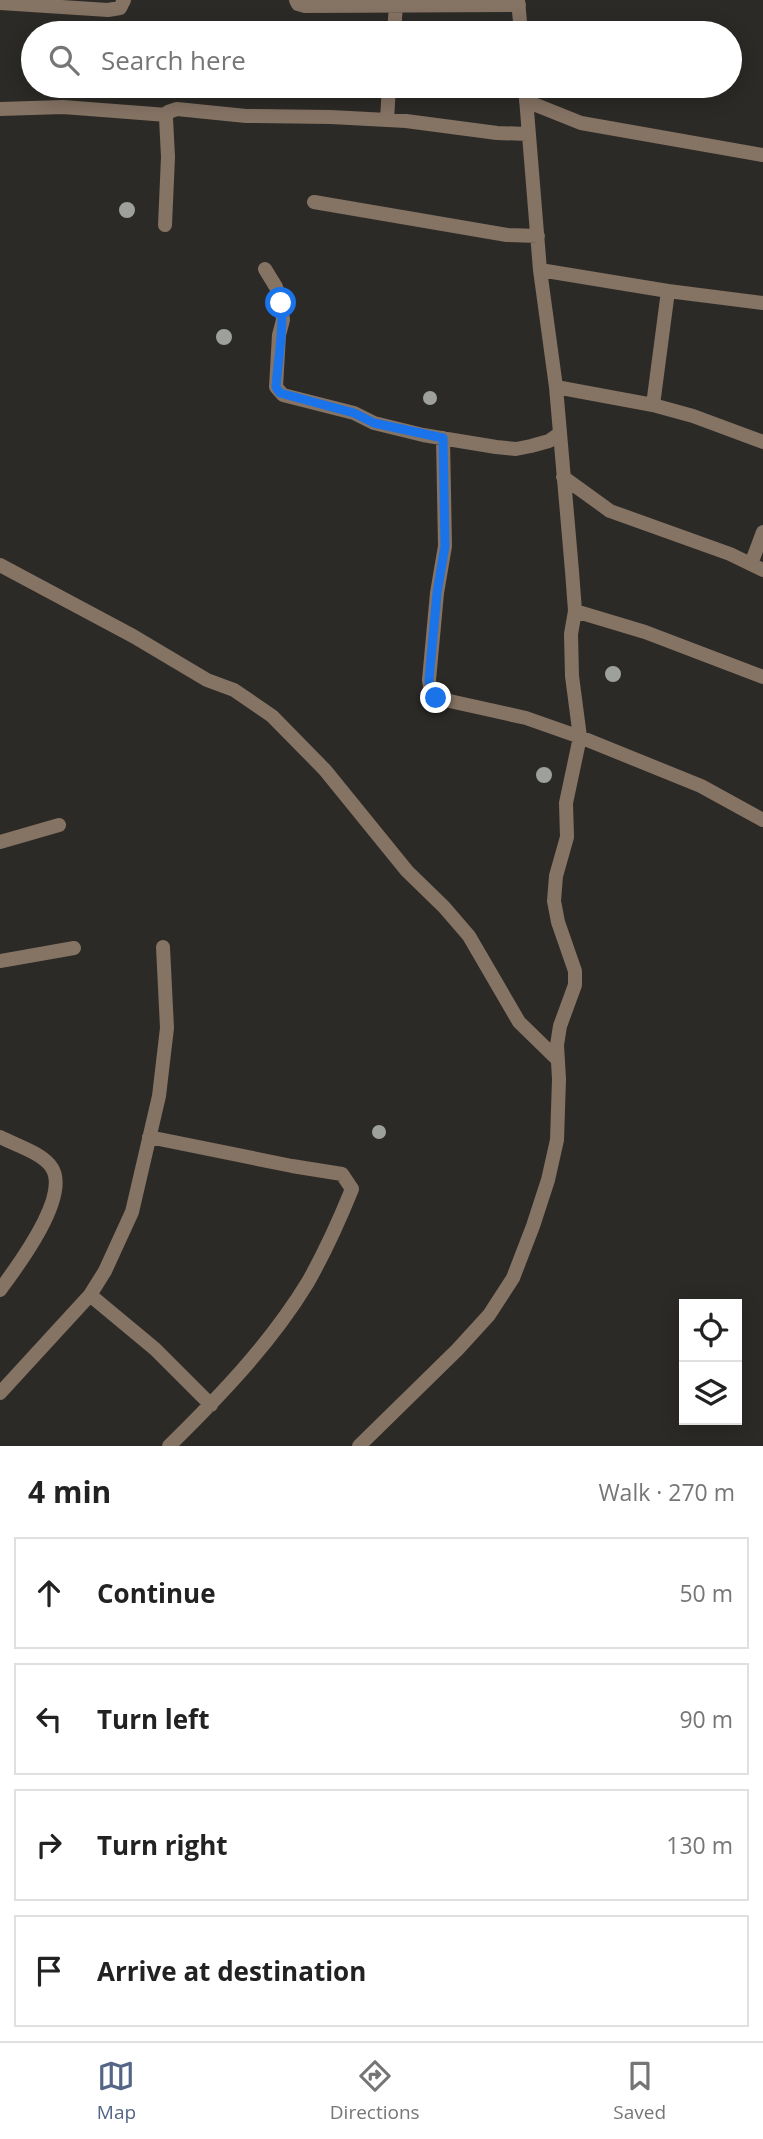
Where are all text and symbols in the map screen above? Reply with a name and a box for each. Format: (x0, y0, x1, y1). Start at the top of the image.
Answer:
search box (21, 21, 742, 98)
icon: search (45, 41, 83, 79)
text: Search here (101, 42, 246, 78)
route start (265, 287, 296, 318)
route end (420, 682, 451, 713)
map controls (679, 1299, 742, 1425)
button: locate (679, 1299, 742, 1362)
button: layers (679, 1362, 742, 1425)
text: 4 min (28, 1471, 111, 1512)
text: Walk · 270 m (598, 1476, 735, 1508)
icon: ahead (30, 1574, 68, 1612)
text: Continue (97, 1575, 216, 1611)
text: 50 m (679, 1577, 733, 1609)
icon: left (30, 1700, 68, 1738)
text: Turn left (97, 1701, 209, 1737)
text: 90 m (679, 1703, 733, 1735)
icon: right (30, 1826, 68, 1864)
text: Turn right (97, 1827, 228, 1863)
text: 130 m (666, 1829, 733, 1861)
icon: arrive (30, 1952, 68, 1990)
text: Arrive at destination (97, 1953, 366, 1989)
tab: Map (97, 2057, 136, 2125)
tab: Directions (330, 2057, 420, 2125)
tab: Saved (613, 2057, 666, 2125)

